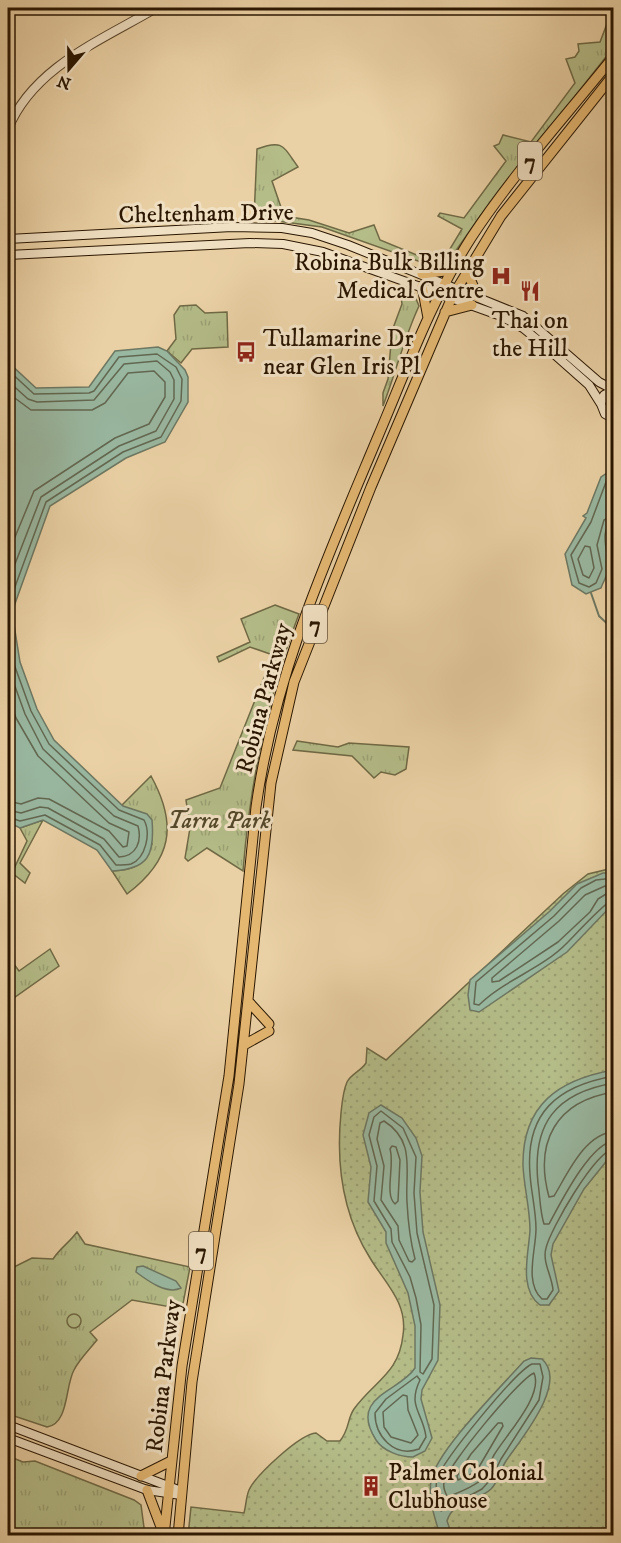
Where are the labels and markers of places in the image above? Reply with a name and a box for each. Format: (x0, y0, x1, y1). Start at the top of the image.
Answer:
place label: Robina Bulk Billing Medical Centre (294, 248, 484, 306)
hospital icon: Robina Bulk Billing Medical Centre (489, 264, 513, 288)
restaurant icon: Thai on the Hill (518, 279, 542, 303)
place label: Thai on the Hill (492, 306, 569, 364)
place label: Tullamarine Dr near Glen Iris Pl (263, 324, 421, 382)
bus stop icon: Tullamarine Dr near Glen Iris Pl (234, 340, 258, 364)
place label: Palmer Colonial Clubhouse (388, 1458, 545, 1516)
building icon: Palmer Colonial Clubhouse (359, 1474, 383, 1498)

